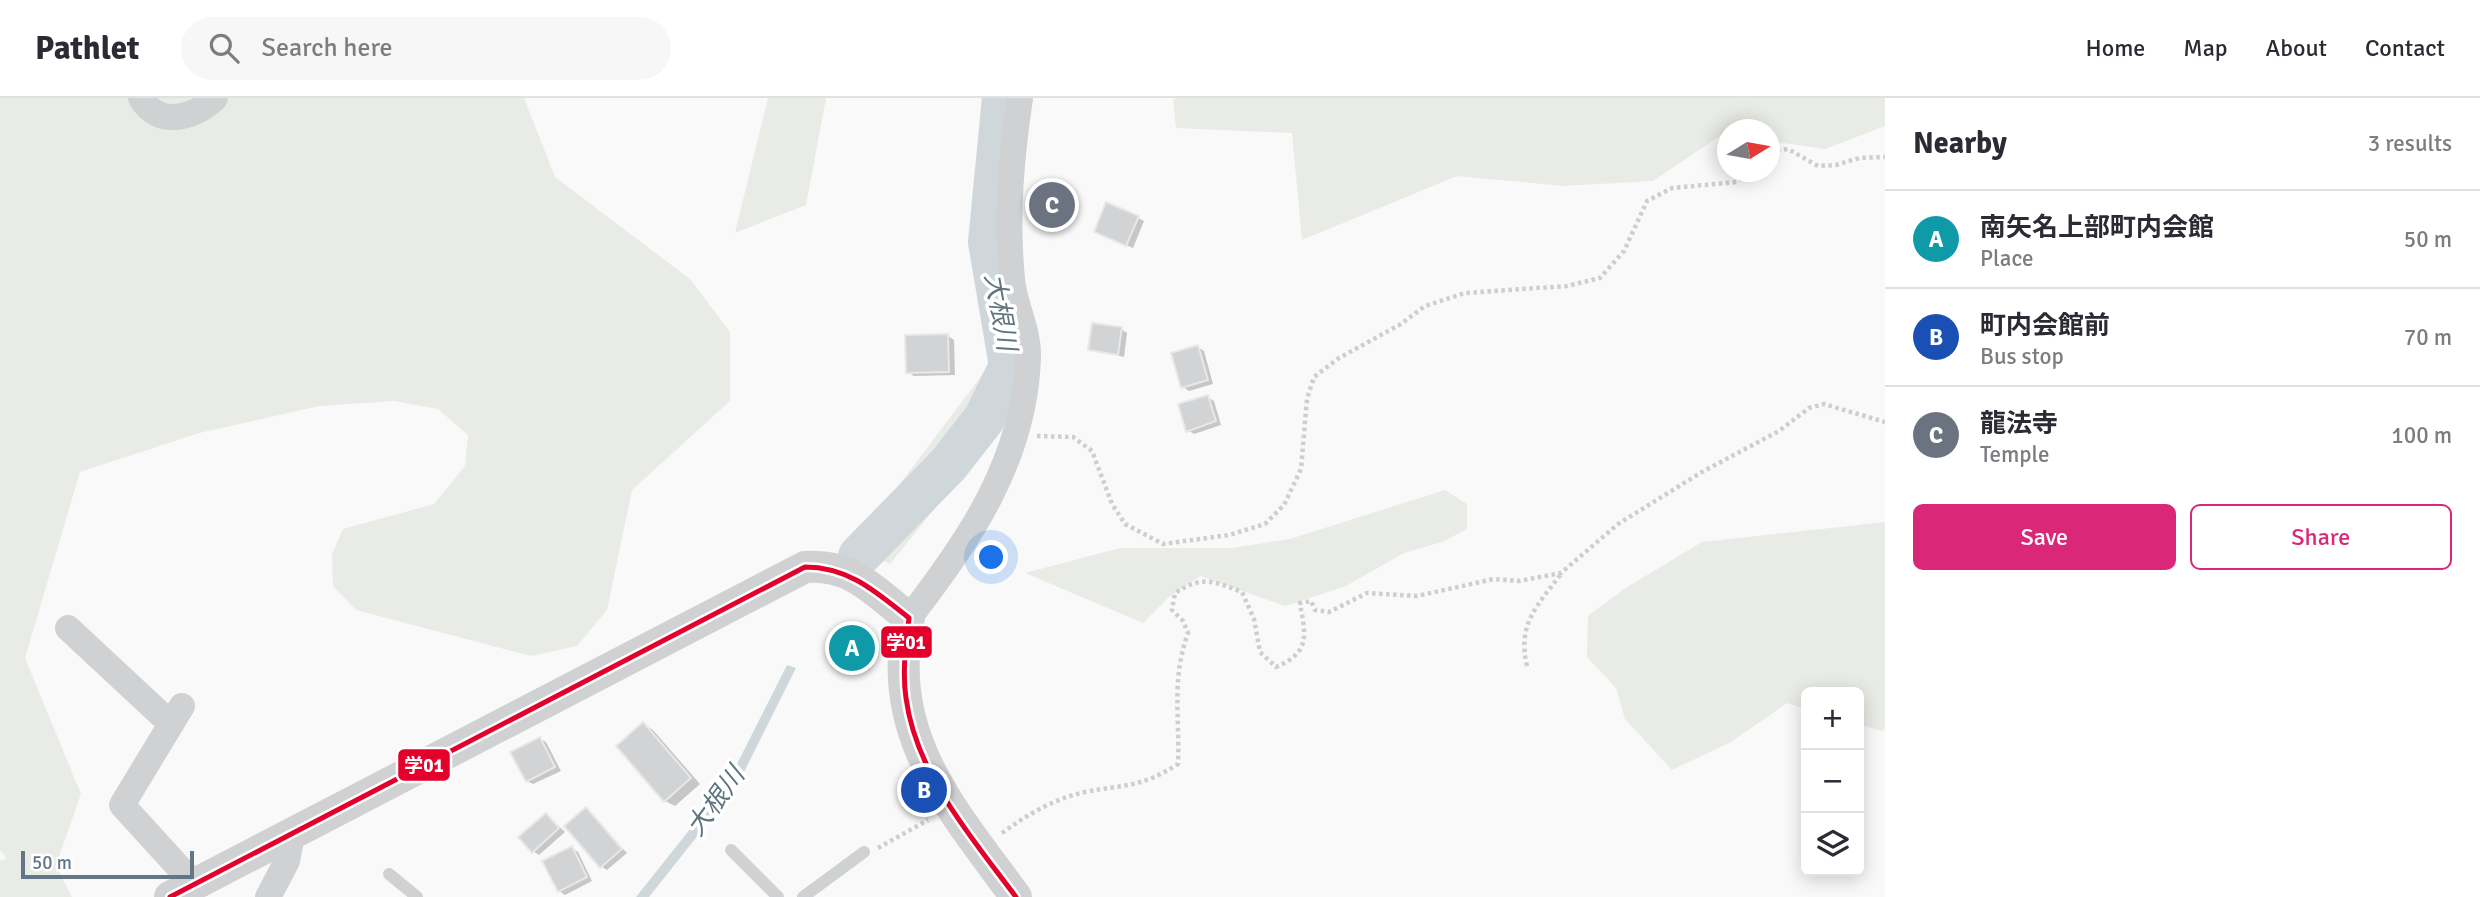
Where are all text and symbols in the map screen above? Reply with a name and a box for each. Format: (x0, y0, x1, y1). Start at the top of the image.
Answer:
search box (181, 17, 671, 80)
text: Pathlet (35, 28, 139, 69)
icon: search (205, 29, 243, 67)
text: Search here (261, 32, 393, 64)
text: Home (2085, 33, 2145, 63)
text: Map (2183, 33, 2228, 63)
text: About (2266, 33, 2327, 63)
text: Contact (2365, 33, 2445, 63)
north arrow (1717, 119, 1780, 182)
text: Nearby (1913, 125, 2007, 162)
text: 3 results (2368, 129, 2452, 158)
pin: C (1029, 179, 1075, 231)
text: 南矢名上部町内会館 (1980, 212, 2214, 244)
text: A (1929, 225, 1943, 254)
text: 50 m (2404, 225, 2452, 254)
text: Place (1980, 244, 2034, 273)
water label: 大根川 (977, 271, 1023, 356)
text: 町内会館前 (1980, 310, 2110, 342)
text: B (1929, 323, 1943, 352)
text: 70 m (2404, 323, 2452, 352)
text: Bus stop (1980, 342, 2064, 371)
text: 龍法寺 (1980, 408, 2058, 440)
text: C (1929, 421, 1943, 450)
text: 100 m (2391, 421, 2452, 450)
text: Temple (1980, 440, 2049, 469)
button: Save (1913, 504, 2176, 570)
button: Share (2190, 504, 2452, 570)
your location (974, 540, 1008, 574)
pin: A (829, 622, 875, 674)
line badge: 学01 (880, 625, 933, 659)
text: 学01 (886, 631, 926, 655)
map controls (1801, 687, 1864, 876)
button: + (1801, 687, 1864, 750)
line badge: 学01 (397, 748, 451, 782)
button: − (1801, 750, 1864, 813)
text: 学01 (404, 754, 444, 778)
water label: 大根川 (680, 758, 753, 843)
pin: B (901, 764, 947, 816)
button: layers (1801, 813, 1864, 876)
scale bar (21, 848, 194, 880)
text: 50 m (32, 851, 72, 875)

